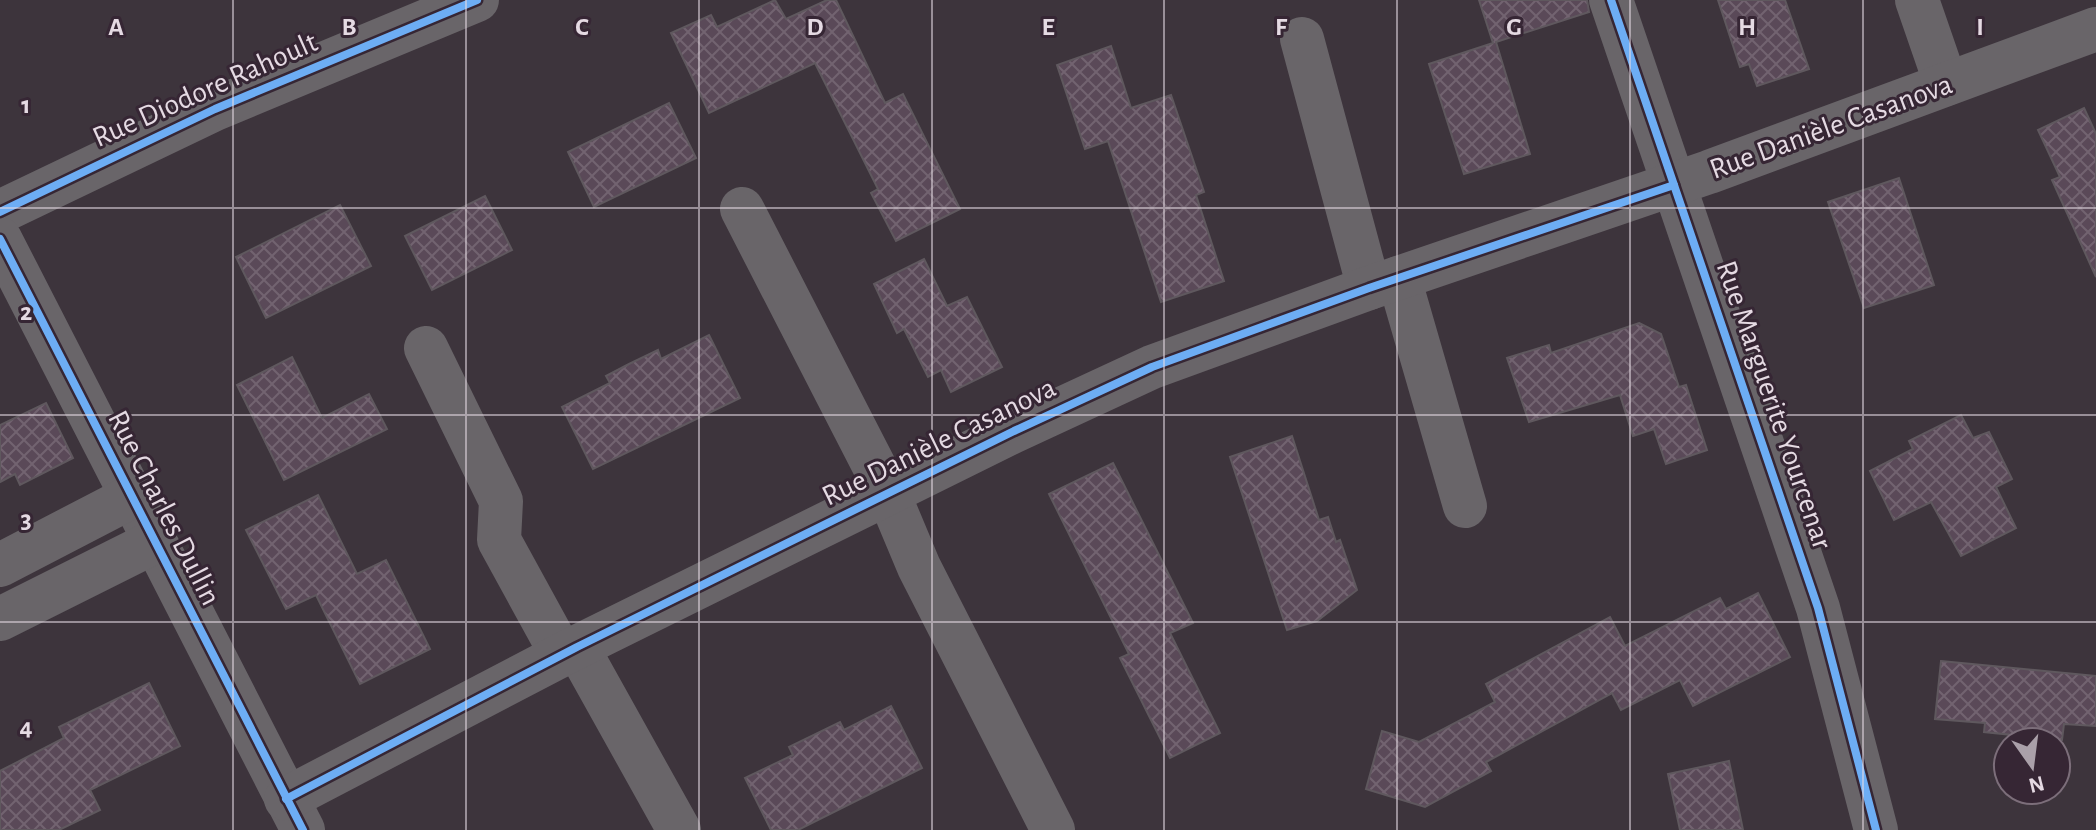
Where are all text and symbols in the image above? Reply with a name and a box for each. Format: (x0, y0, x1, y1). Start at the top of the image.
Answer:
text: A (108, 14, 124, 40)
text: B (341, 14, 357, 40)
text: C (575, 14, 589, 40)
text: D (806, 14, 824, 40)
text: E (1041, 14, 1055, 40)
text: F (1275, 14, 1288, 40)
text: G (1506, 14, 1522, 40)
text: H (1738, 14, 1756, 40)
text: I (1976, 14, 1984, 40)
street label: Rue Diodore Rahoult (88, 27, 322, 153)
street label: Rue Danièle Casanova (1706, 69, 1956, 185)
text: 1 (21, 92, 31, 118)
street label: Rue Marguerite Yourcenar (1711, 257, 1838, 553)
text: 2 (20, 299, 32, 325)
street label: Rue Danièle Casanova (817, 372, 1061, 512)
street label: Rue Charles Dullin (102, 406, 226, 610)
text: 3 (20, 507, 32, 533)
text: 4 (19, 714, 33, 740)
north arrow (1992, 726, 2072, 806)
text: N (2027, 772, 2047, 797)

